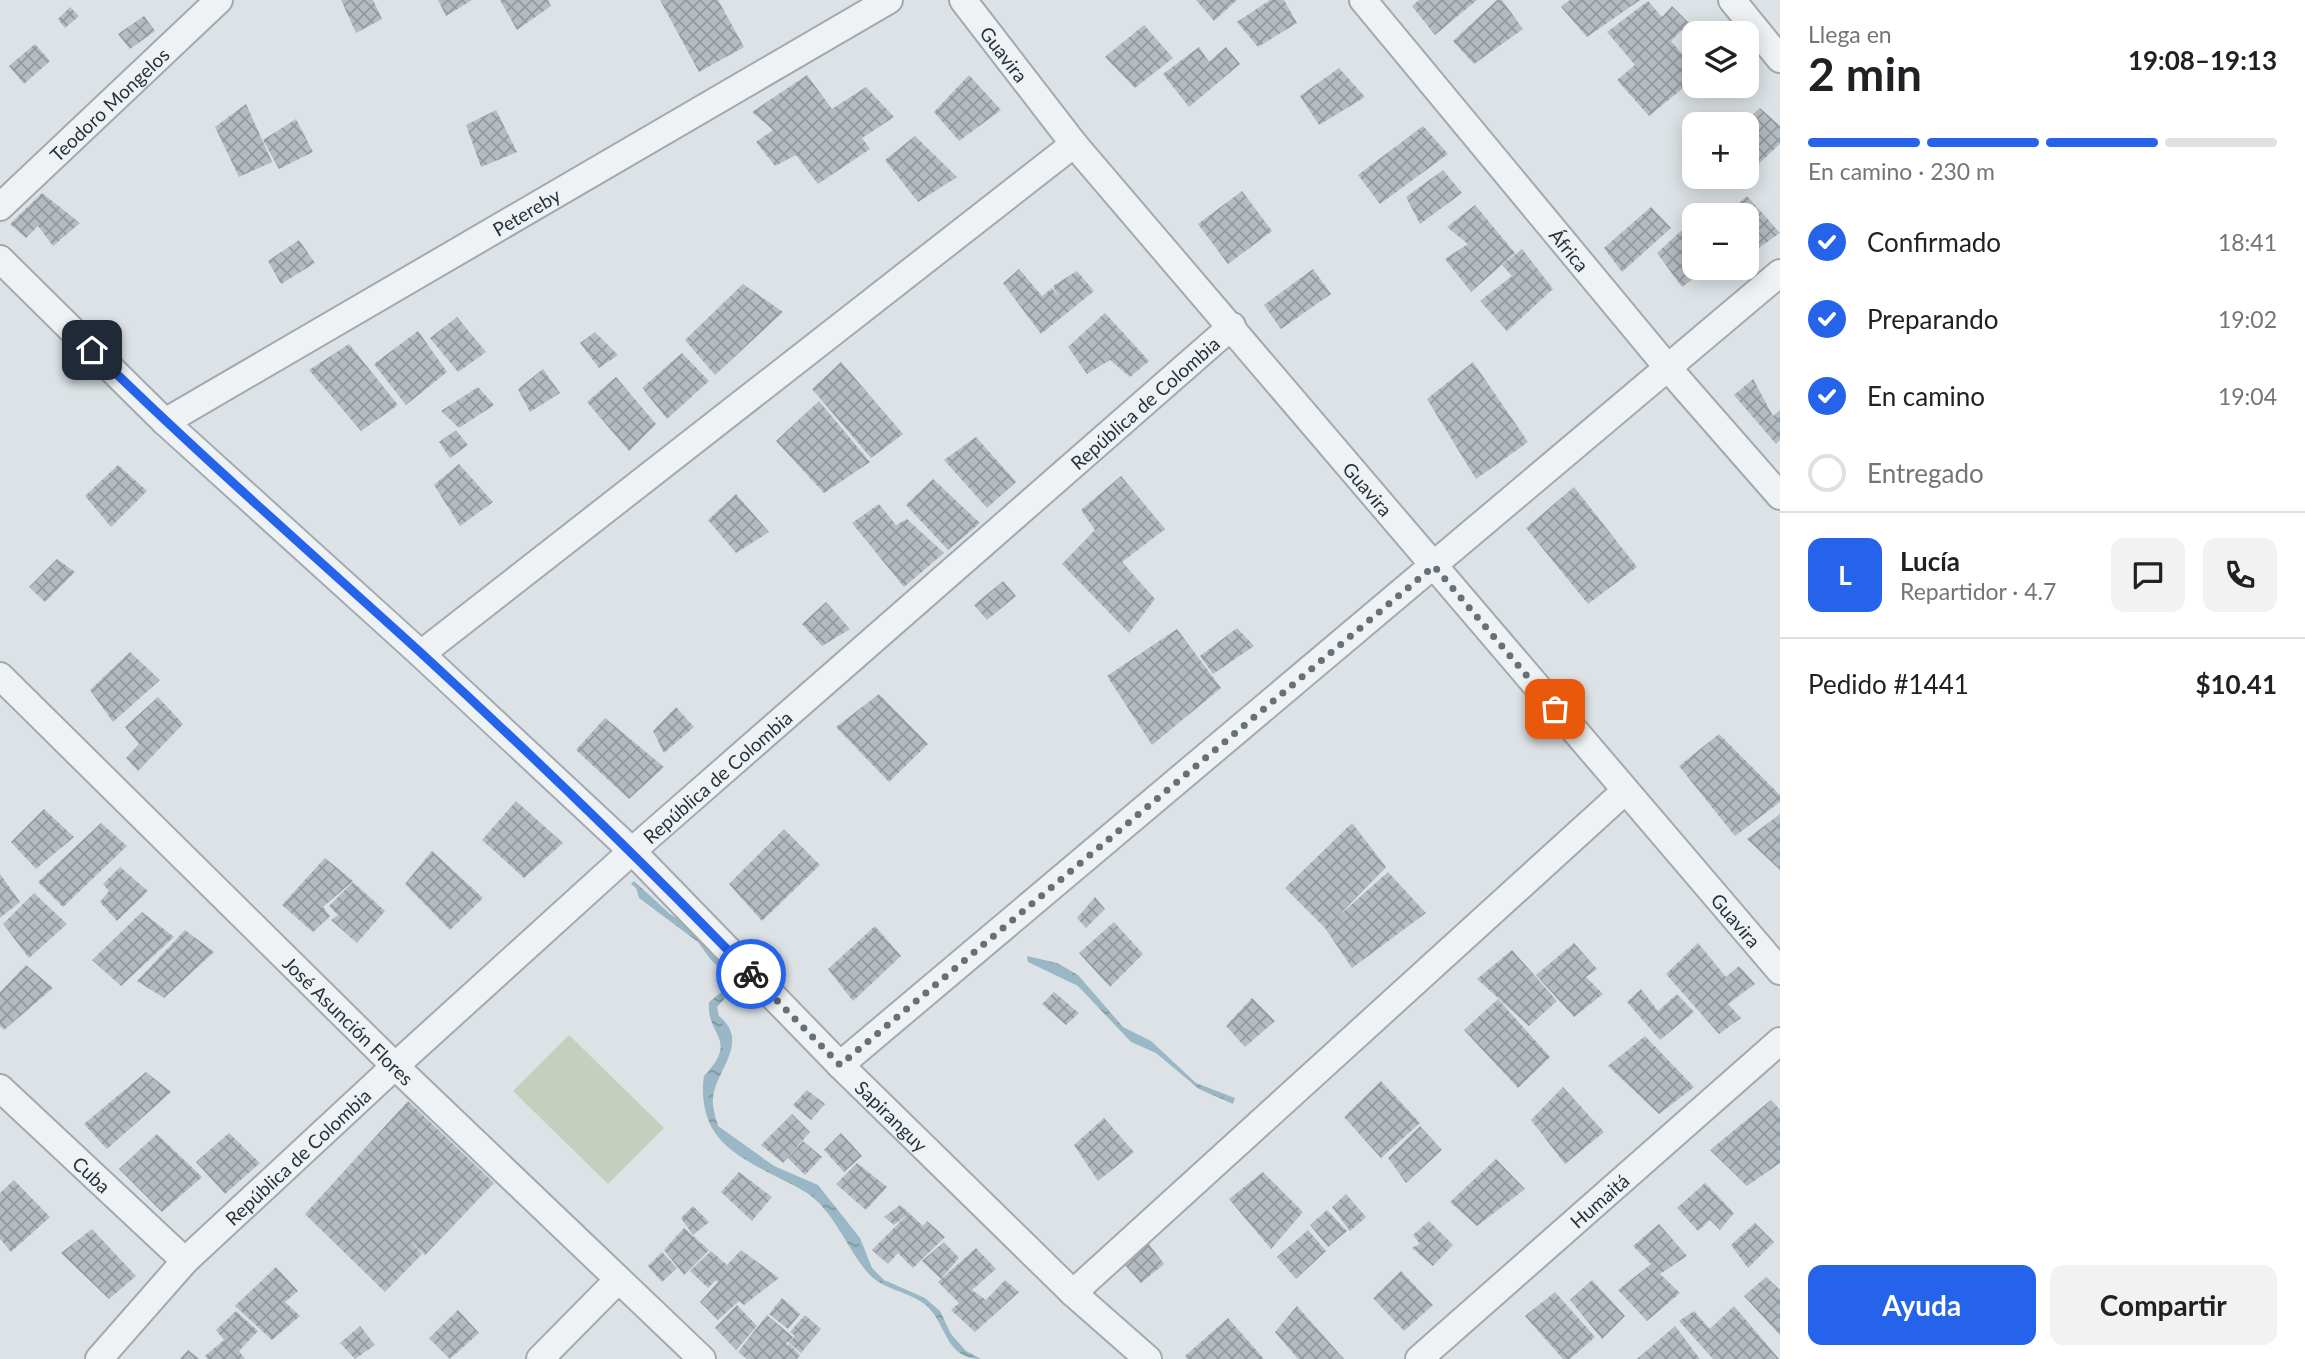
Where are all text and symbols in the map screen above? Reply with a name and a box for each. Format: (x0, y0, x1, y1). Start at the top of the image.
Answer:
text: Llega en (1808, 20, 1892, 48)
street label: Guavira (976, 21, 1033, 86)
map controls (1682, 21, 1759, 280)
button: layers (1682, 21, 1759, 98)
street label: Teodoro Mongelos (45, 42, 173, 166)
text: 19:08–19:13 (2128, 44, 2277, 76)
text: 2 min (1808, 46, 1922, 101)
button: + (1682, 112, 1759, 189)
text: En camino · 230 m (1808, 157, 1995, 185)
street label: Petereby (488, 183, 564, 240)
button: − (1682, 203, 1759, 280)
street label: África (1545, 223, 1594, 276)
icon: check (1808, 223, 1846, 261)
text: Confirmado (1867, 226, 2001, 258)
text: 18:41 (2218, 228, 2277, 256)
icon: check (1808, 300, 1846, 338)
text: Preparando (1867, 303, 1999, 335)
text: 19:02 (2218, 305, 2277, 333)
pin (62, 320, 122, 380)
icon: home (73, 331, 111, 369)
street label: República de Colombia (1065, 331, 1224, 474)
icon: check (1808, 377, 1846, 415)
text: En camino (1867, 380, 1985, 412)
text: 19:04 (2218, 382, 2277, 410)
street label: Guavira (1339, 457, 1398, 521)
text: Entregado (1867, 457, 1984, 489)
button: chat (2111, 538, 2185, 612)
button: phone (2203, 538, 2277, 612)
text: Lucía (1900, 545, 1960, 577)
text: L (1838, 559, 1852, 591)
text: Repartidor · 4.7 (1900, 577, 2056, 605)
text: Pedido #1441 (1808, 668, 1969, 700)
text: $10.41 (2195, 668, 2277, 700)
pin (1525, 679, 1585, 739)
icon: bag (1536, 690, 1574, 728)
street label: República de Colombia (638, 705, 796, 848)
street label: Guavira (1707, 888, 1766, 952)
courier (716, 939, 786, 1009)
street label: José Asunción Flores (279, 951, 419, 1089)
icon: bike (732, 955, 770, 993)
street label: Sapiranguy (851, 1075, 933, 1156)
street label: República de Colombia (220, 1083, 375, 1230)
street label: Cuba (68, 1151, 116, 1197)
street label: Humaitá (1565, 1168, 1633, 1232)
button: Ayuda (1808, 1265, 2036, 1345)
button: Compartir (2050, 1265, 2277, 1345)

